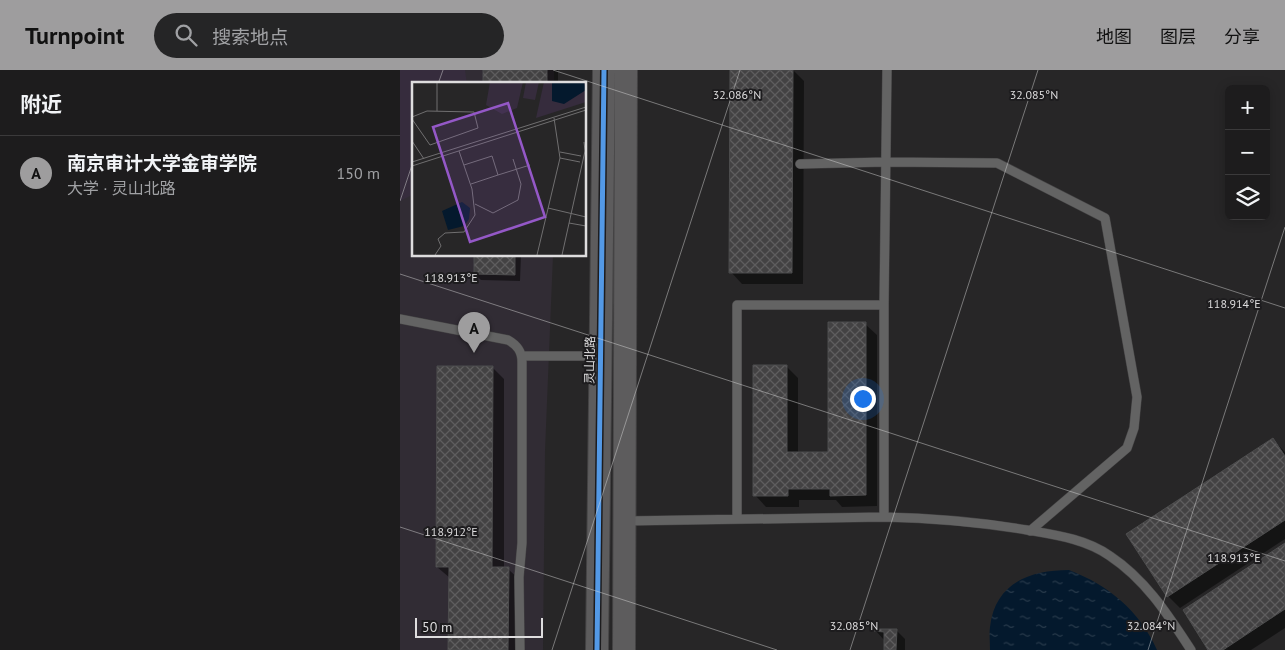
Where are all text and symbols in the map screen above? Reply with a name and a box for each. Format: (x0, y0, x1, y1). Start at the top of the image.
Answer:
search box (154, 13, 504, 58)
text: Turnpoint (25, 20, 124, 51)
icon: search (172, 21, 200, 49)
text: 搜索地点 (212, 25, 288, 49)
text: 地图 (1096, 25, 1132, 48)
text: 图层 (1160, 25, 1196, 48)
text: 分享 (1224, 25, 1260, 48)
inset map (412, 82, 586, 256)
map controls (1225, 85, 1270, 220)
button: + (1225, 85, 1270, 130)
text: 32.086°N (713, 87, 761, 102)
text: 32.085°N (1010, 87, 1058, 102)
text: 附近 (20, 91, 62, 118)
button: − (1225, 130, 1270, 175)
text: 南京审计大学金审学院 (67, 151, 257, 175)
text: A (31, 163, 41, 183)
text: 150 m (337, 163, 380, 183)
button: layers (1225, 175, 1270, 220)
text: 大学 · 灵山北路 (67, 178, 176, 198)
text: 118.913°E (424, 270, 478, 285)
text: 118.914°E (1207, 296, 1261, 311)
pin: A (458, 312, 490, 353)
street label: 灵山北路 (582, 336, 597, 384)
your location (850, 386, 876, 412)
text: 118.912°E (424, 524, 478, 539)
text: 118.913°E (1207, 550, 1261, 565)
scale bar (415, 615, 542, 638)
text: 50 m (422, 618, 452, 636)
text: 32.085°N (830, 618, 878, 633)
text: 32.084°N (1127, 618, 1175, 633)

